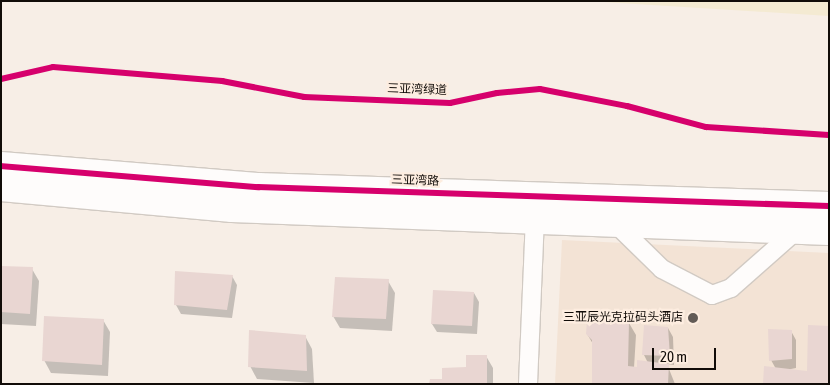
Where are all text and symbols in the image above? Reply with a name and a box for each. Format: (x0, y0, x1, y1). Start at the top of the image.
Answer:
street label: 三亚湾绿道 (387, 82, 447, 98)
street label: 三亚湾路 (391, 173, 439, 189)
place label: 三亚辰光克拉码头酒店 (563, 311, 683, 325)
marker: 三亚辰光克拉码头酒店 (687, 312, 699, 324)
scale bar (655, 338, 719, 370)
text: 20 m (660, 348, 687, 365)

